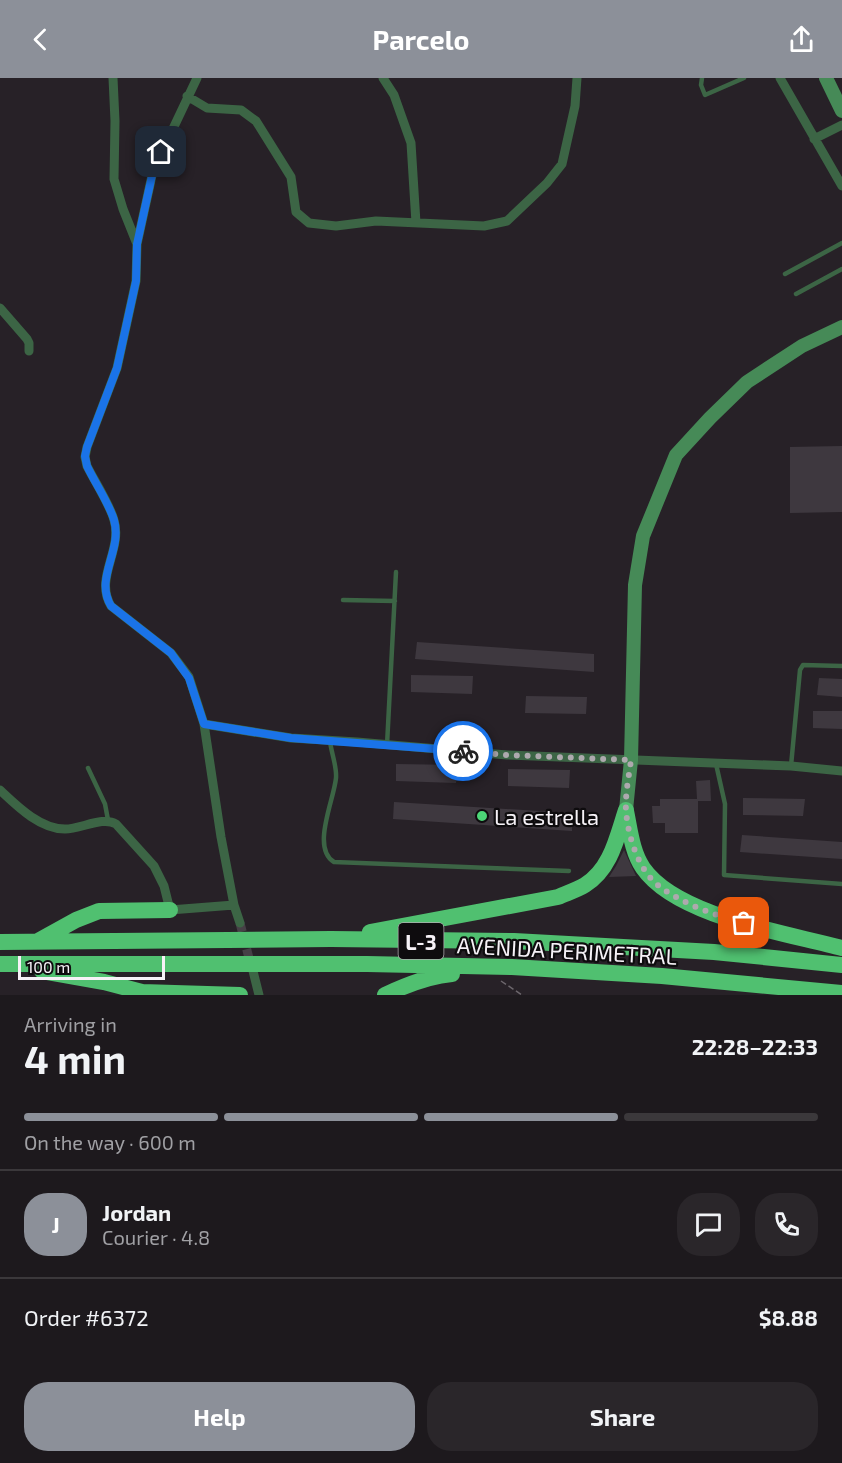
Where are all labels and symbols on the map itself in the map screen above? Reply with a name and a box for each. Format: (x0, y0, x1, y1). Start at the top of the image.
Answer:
pin (135, 126, 186, 177)
courier (433, 721, 493, 781)
place label: La estrella (494, 803, 599, 829)
marker: La estrella (475, 809, 489, 823)
pin (718, 897, 769, 948)
road number: L-3 (398, 923, 444, 959)
street label: AVENIDA PERIMETRAL (456, 931, 678, 969)
scale bar (18, 953, 165, 980)

